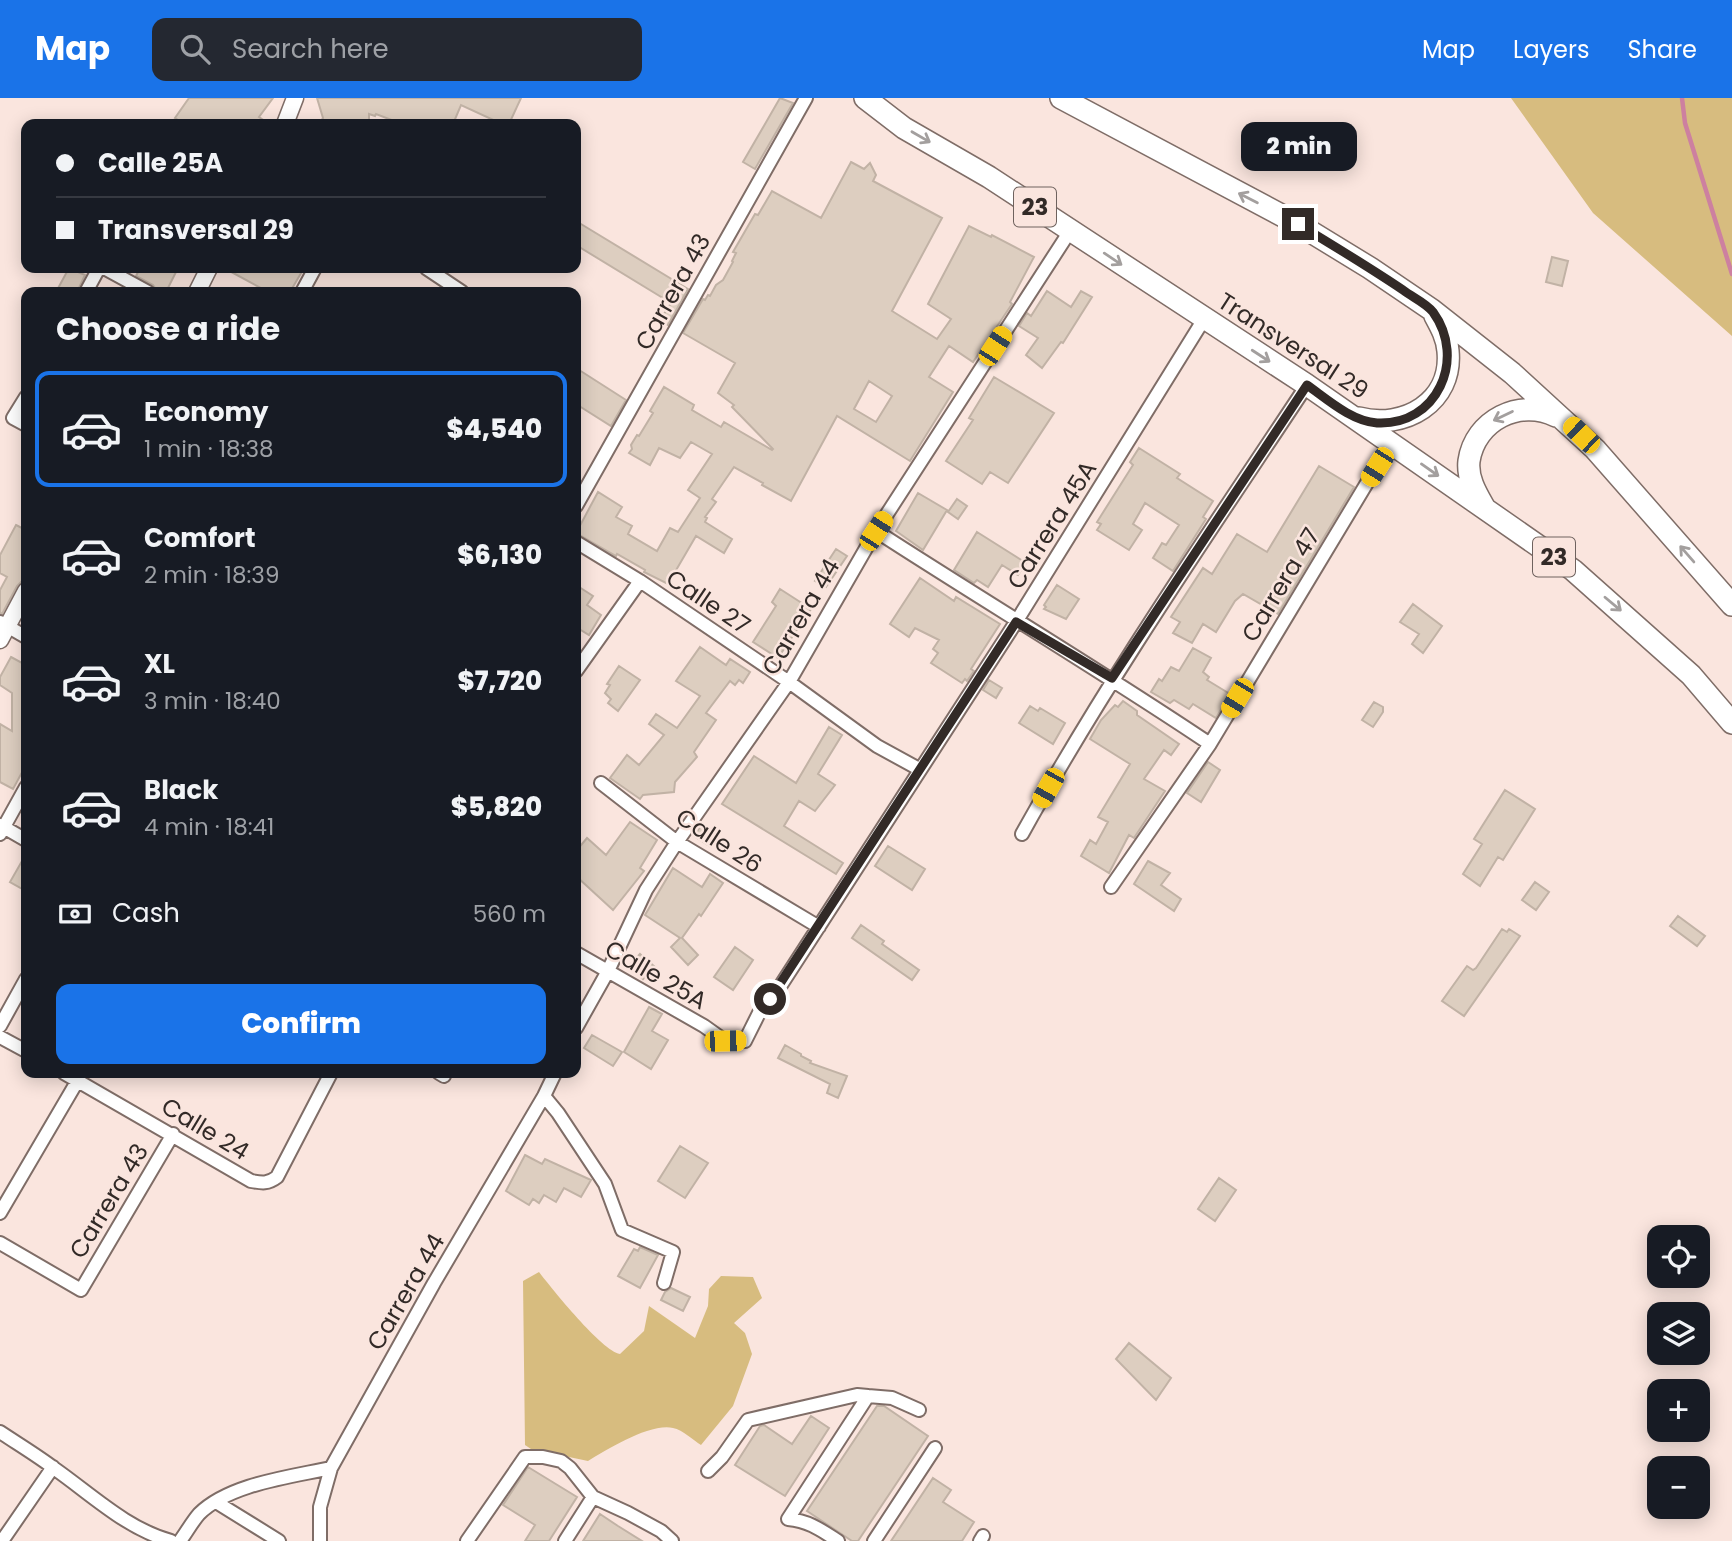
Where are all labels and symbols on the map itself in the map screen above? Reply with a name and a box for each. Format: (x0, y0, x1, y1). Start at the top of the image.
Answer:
callout: 2 min (1240, 122, 1356, 172)
one-way arrow (910, 130, 930, 144)
road number: 23 (1014, 188, 1056, 226)
one-way arrow (1238, 191, 1259, 205)
route end (1282, 208, 1314, 240)
street label: Carrera 43 (627, 228, 718, 356)
one-way arrow (1103, 252, 1122, 266)
street label: Transversal 29 (1212, 285, 1375, 407)
car (975, 323, 1016, 369)
one-way arrow (1251, 349, 1271, 363)
one-way arrow (1493, 410, 1514, 424)
car (1559, 413, 1604, 457)
car (1357, 444, 1398, 490)
street label: Carrera 45A (999, 454, 1104, 595)
one-way arrow (1420, 463, 1439, 477)
car (856, 508, 897, 554)
street label: Carrera 47 (1234, 522, 1328, 648)
road number: 23 (1533, 538, 1575, 576)
one-way arrow (1679, 545, 1695, 563)
street label: Carrera 44 (754, 553, 847, 681)
street label: Calle 27 (660, 561, 757, 642)
one-way arrow (1604, 597, 1622, 612)
car (1218, 675, 1257, 721)
car (1029, 765, 1068, 811)
street label: Calle 26 (670, 800, 769, 881)
street label: Calle 25A (599, 932, 713, 1017)
route start (754, 983, 786, 1015)
car (704, 1030, 747, 1052)
street label: Calle 24 (155, 1090, 255, 1168)
street label: Carrera 43 (61, 1137, 156, 1264)
street label: Carrera 44 (359, 1228, 452, 1356)

